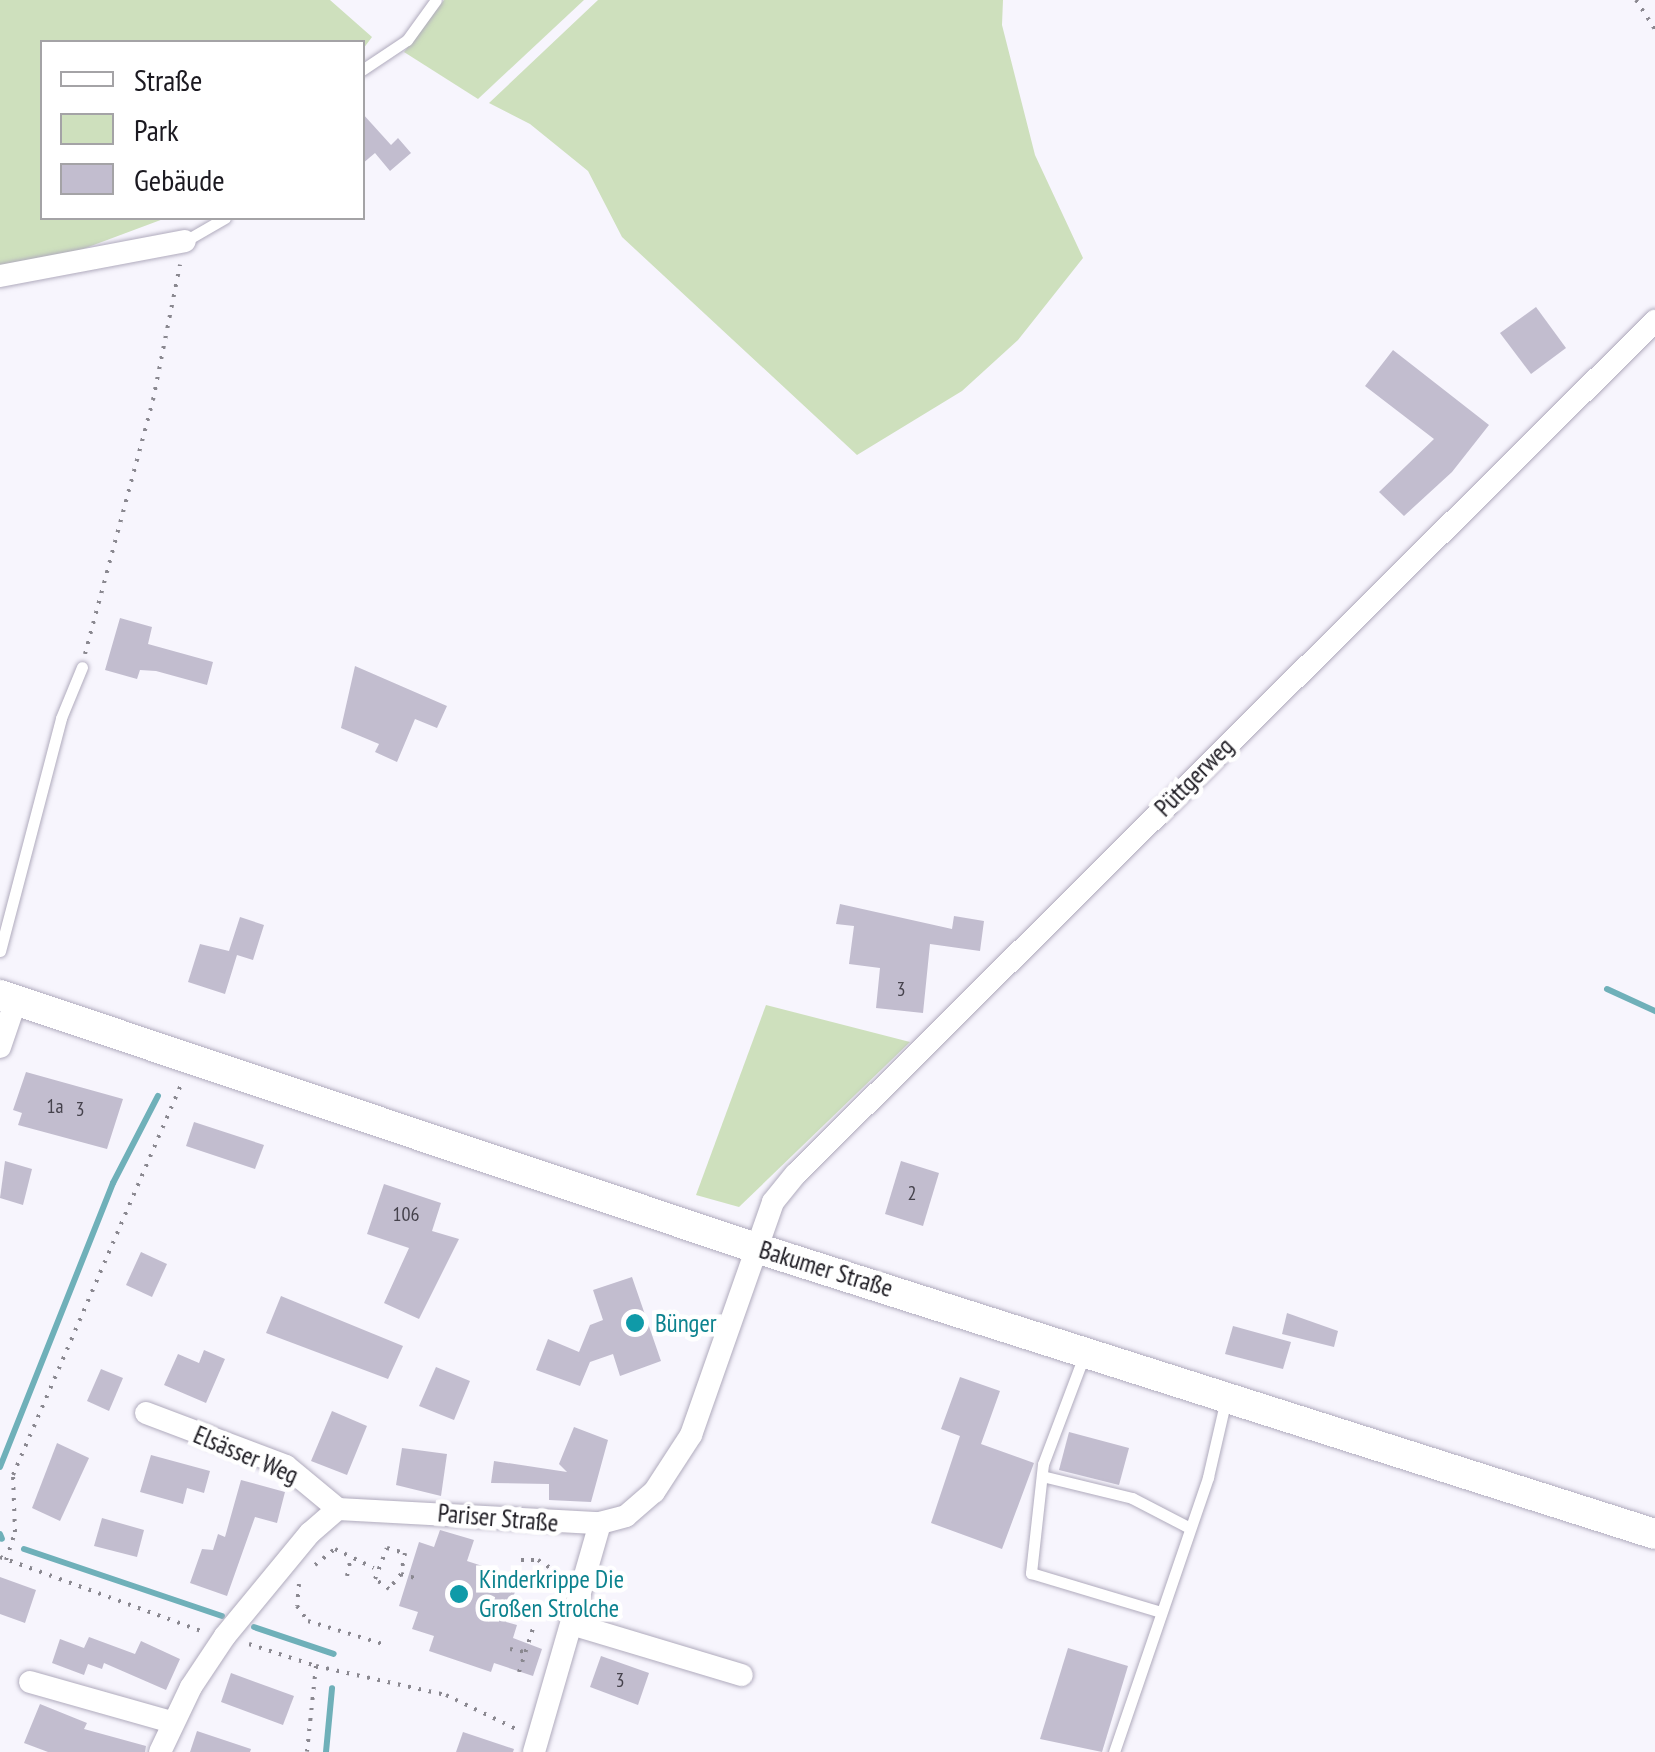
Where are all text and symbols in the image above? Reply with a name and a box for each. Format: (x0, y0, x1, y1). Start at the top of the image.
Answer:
legend (40, 40, 365, 220)
text: Straße (134, 60, 202, 99)
text: Park (134, 110, 179, 149)
text: Gebäude (134, 160, 225, 199)
street label: Püttgerweg (1148, 731, 1240, 823)
house number: 3 (897, 977, 905, 1001)
house number: 1a (47, 1094, 63, 1118)
house number: 3 (76, 1097, 84, 1121)
house number: 2 (908, 1181, 916, 1205)
house number: 106 (393, 1202, 419, 1226)
street label: Bakumer Straße (756, 1234, 896, 1304)
place label: Bünger (655, 1308, 717, 1338)
marker: Bünger (624, 1312, 646, 1334)
street label: Elsässer Weg (189, 1419, 303, 1491)
street label: Pariser Straße (437, 1498, 559, 1538)
place label: Kinderkrippe Die Großen Strolche (479, 1565, 624, 1624)
marker: Kinderkrippe Die Großen Strolche (448, 1583, 470, 1605)
house number: 3 (616, 1668, 624, 1692)

